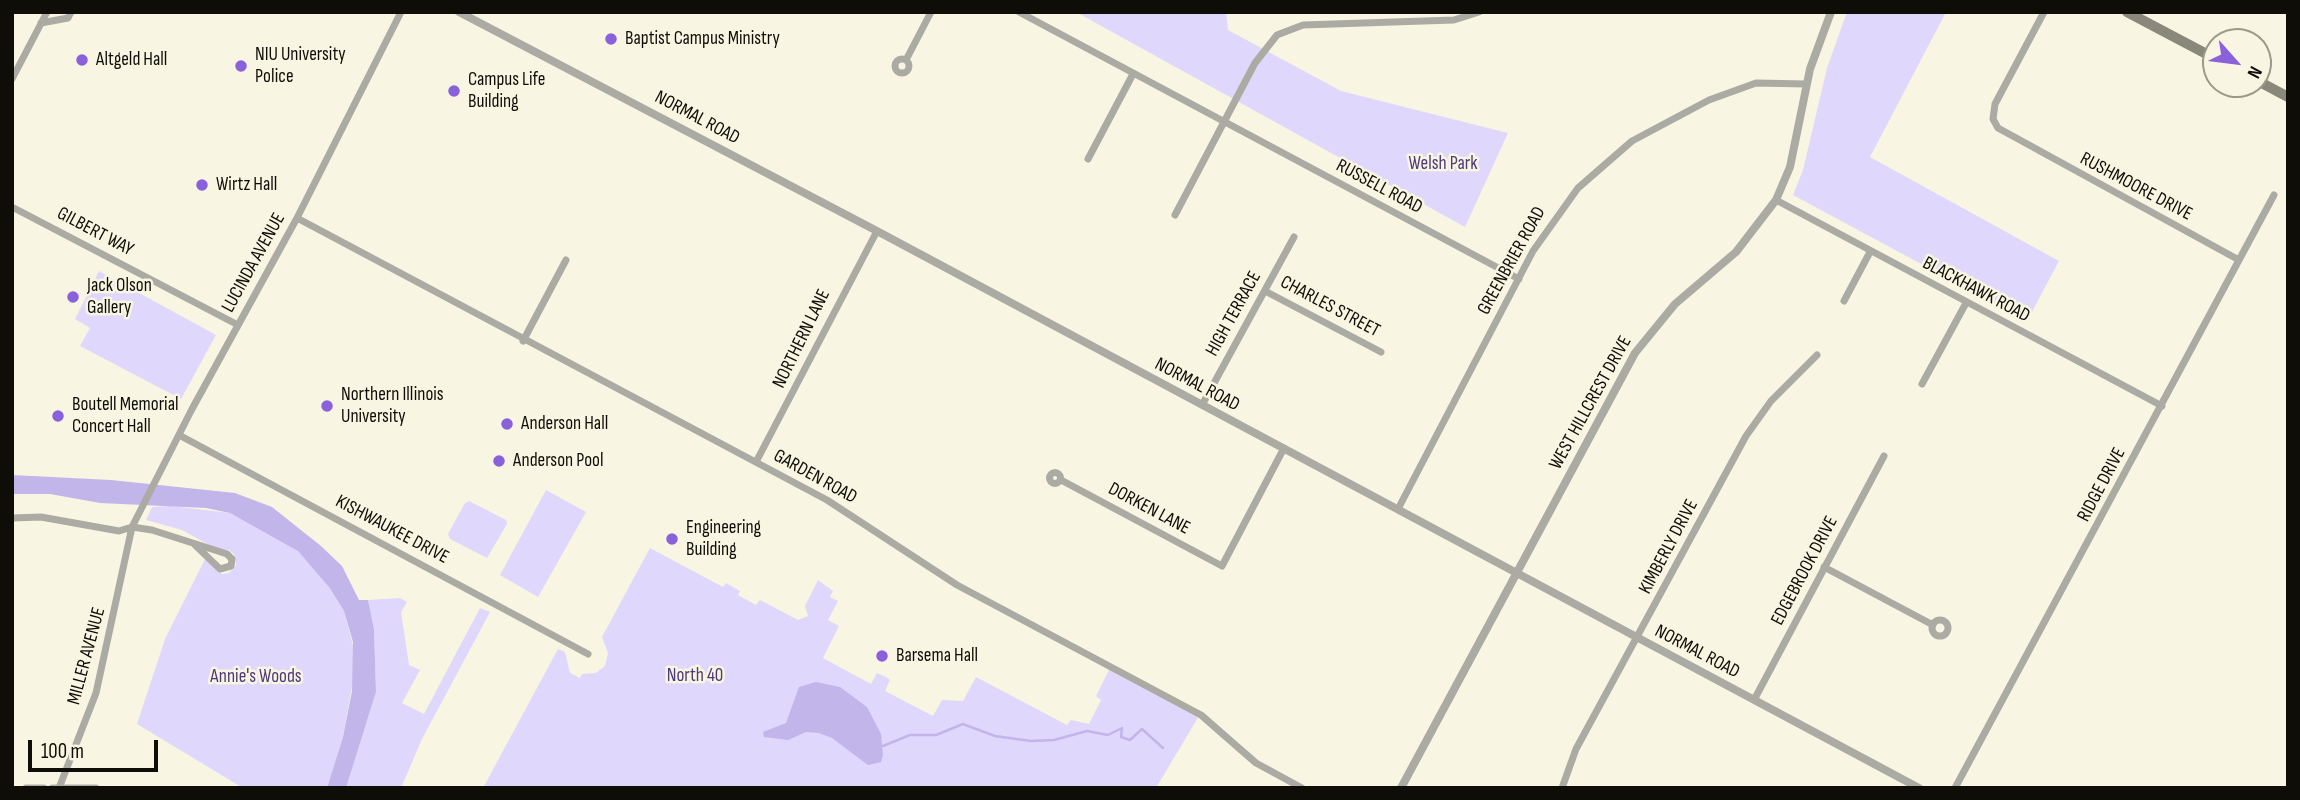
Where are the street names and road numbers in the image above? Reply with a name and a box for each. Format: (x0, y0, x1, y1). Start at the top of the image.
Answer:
street label: NORMAL ROAD (651, 86, 743, 150)
street label: RUSHMOORE DRIVE (2076, 148, 2196, 226)
street label: RUSSELL ROAD (1332, 155, 1426, 219)
street label: GILBERT WAY (53, 202, 137, 262)
street label: GREENBRIER ROAD (1473, 203, 1551, 319)
street label: LUCINDA AVENUE (217, 209, 291, 317)
street label: BLACKHAWK ROAD (1918, 252, 2034, 328)
street label: HIGH TERRACE (1201, 268, 1267, 360)
street label: CHARLES STREET (1276, 271, 1384, 343)
street label: NORTHERN LANE (768, 286, 836, 392)
street label: WEST HILLCREST DRIVE (1545, 332, 1637, 474)
street label: NORMAL ROAD (1151, 353, 1243, 417)
street label: RIDGE DRIVE (2073, 444, 2131, 526)
street label: GARDEN ROAD (769, 445, 861, 509)
street label: DORKEN LANE (1104, 478, 1194, 540)
street label: KISHWAUKEE DRIVE (331, 491, 453, 569)
street label: KIMBERLY DRIVE (1635, 496, 1703, 598)
street label: EDGEBROOK DRIVE (1767, 513, 1843, 629)
street label: MILLER AVENUE (63, 605, 111, 707)
street label: NORMAL ROAD (1651, 620, 1743, 684)

